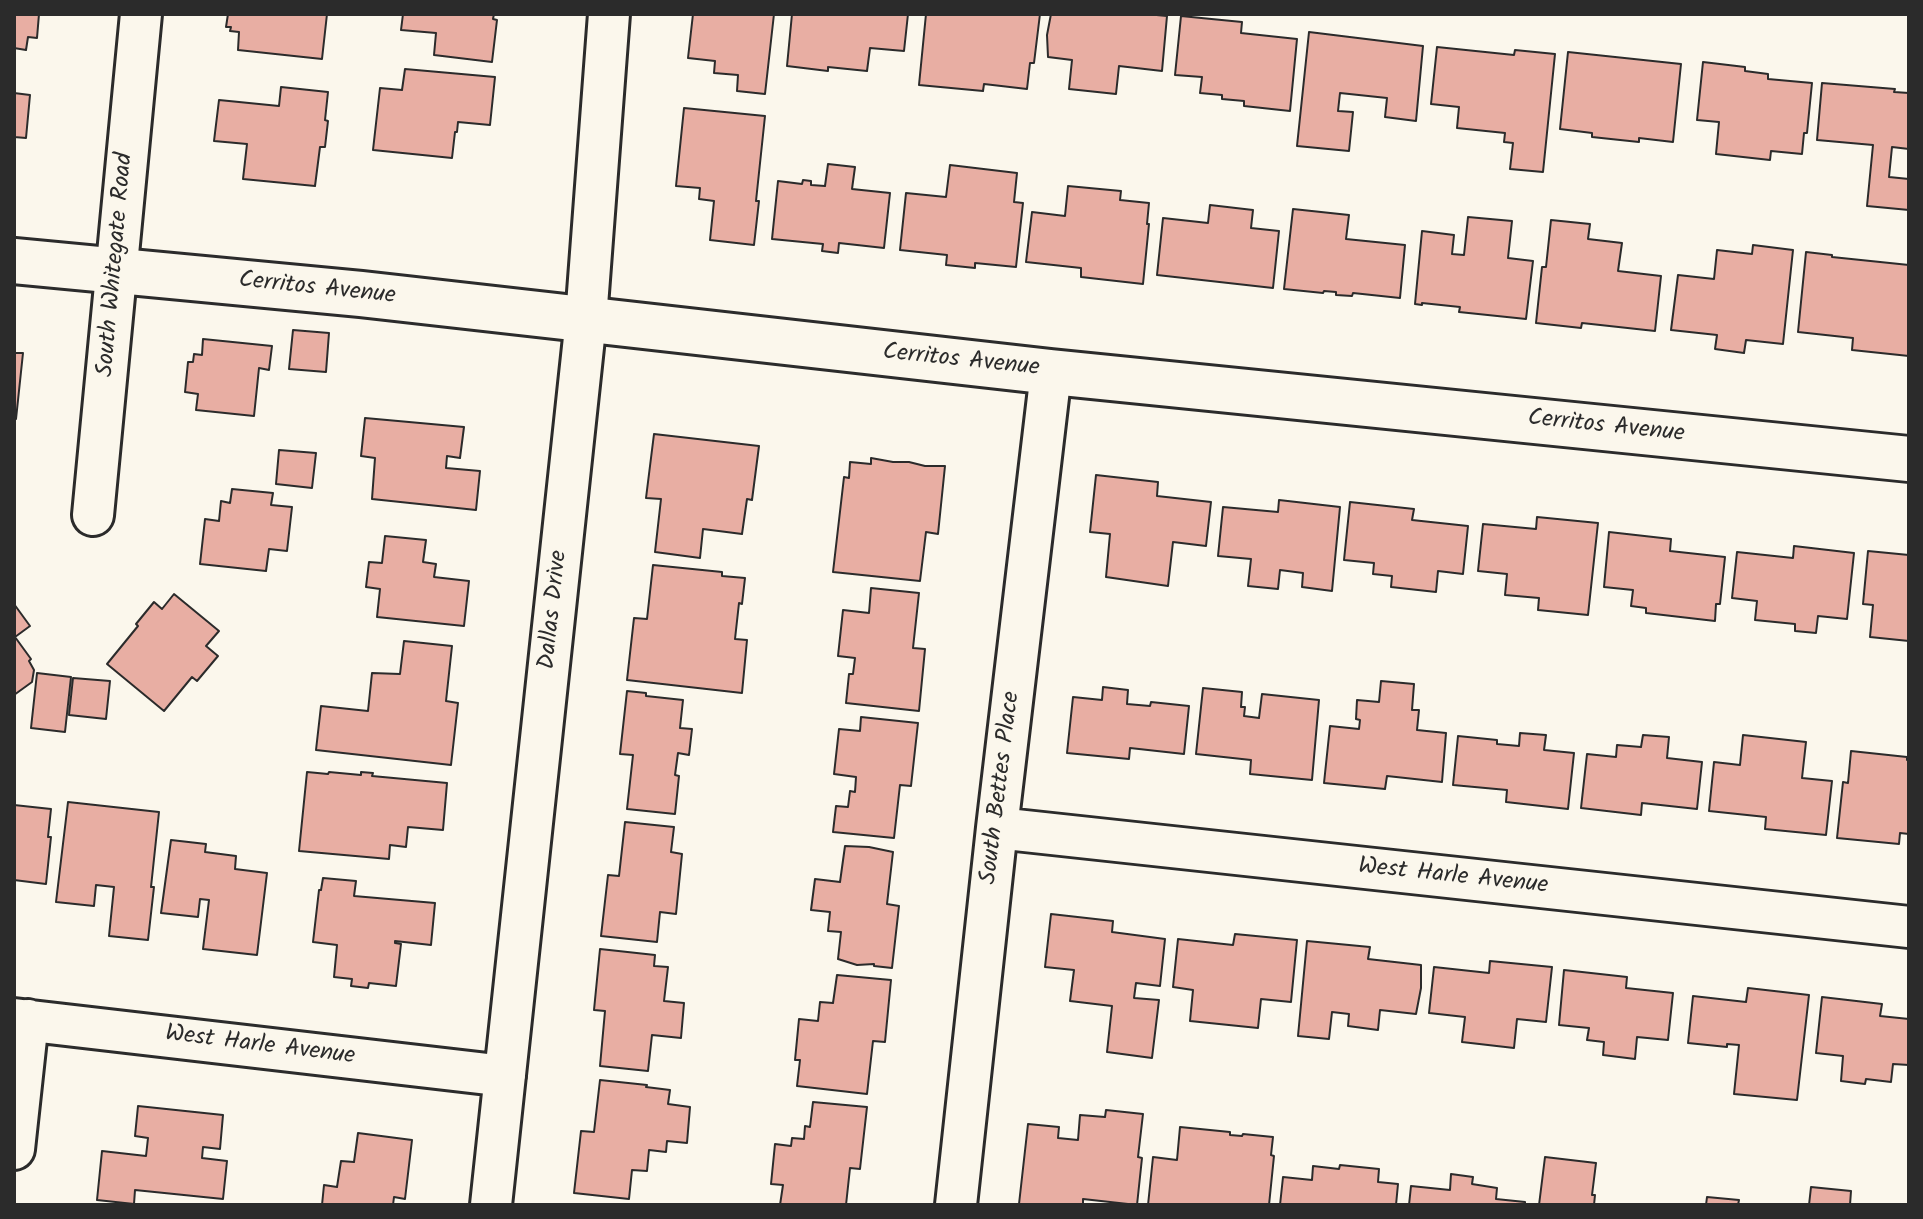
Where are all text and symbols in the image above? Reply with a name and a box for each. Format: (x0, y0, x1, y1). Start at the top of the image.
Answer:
street label: South Whitegate Road (93, 152, 141, 378)
street label: Cerritos Avenue (237, 267, 397, 313)
street label: Cerritos Avenue (881, 339, 1041, 385)
street label: Cerritos Avenue (1526, 405, 1686, 451)
street label: Dallas Drive (534, 549, 576, 671)
street label: South Bettes Place (976, 690, 1028, 886)
street label: West Harle Avenue (1357, 854, 1549, 902)
street label: West Harle Avenue (163, 1021, 357, 1073)

